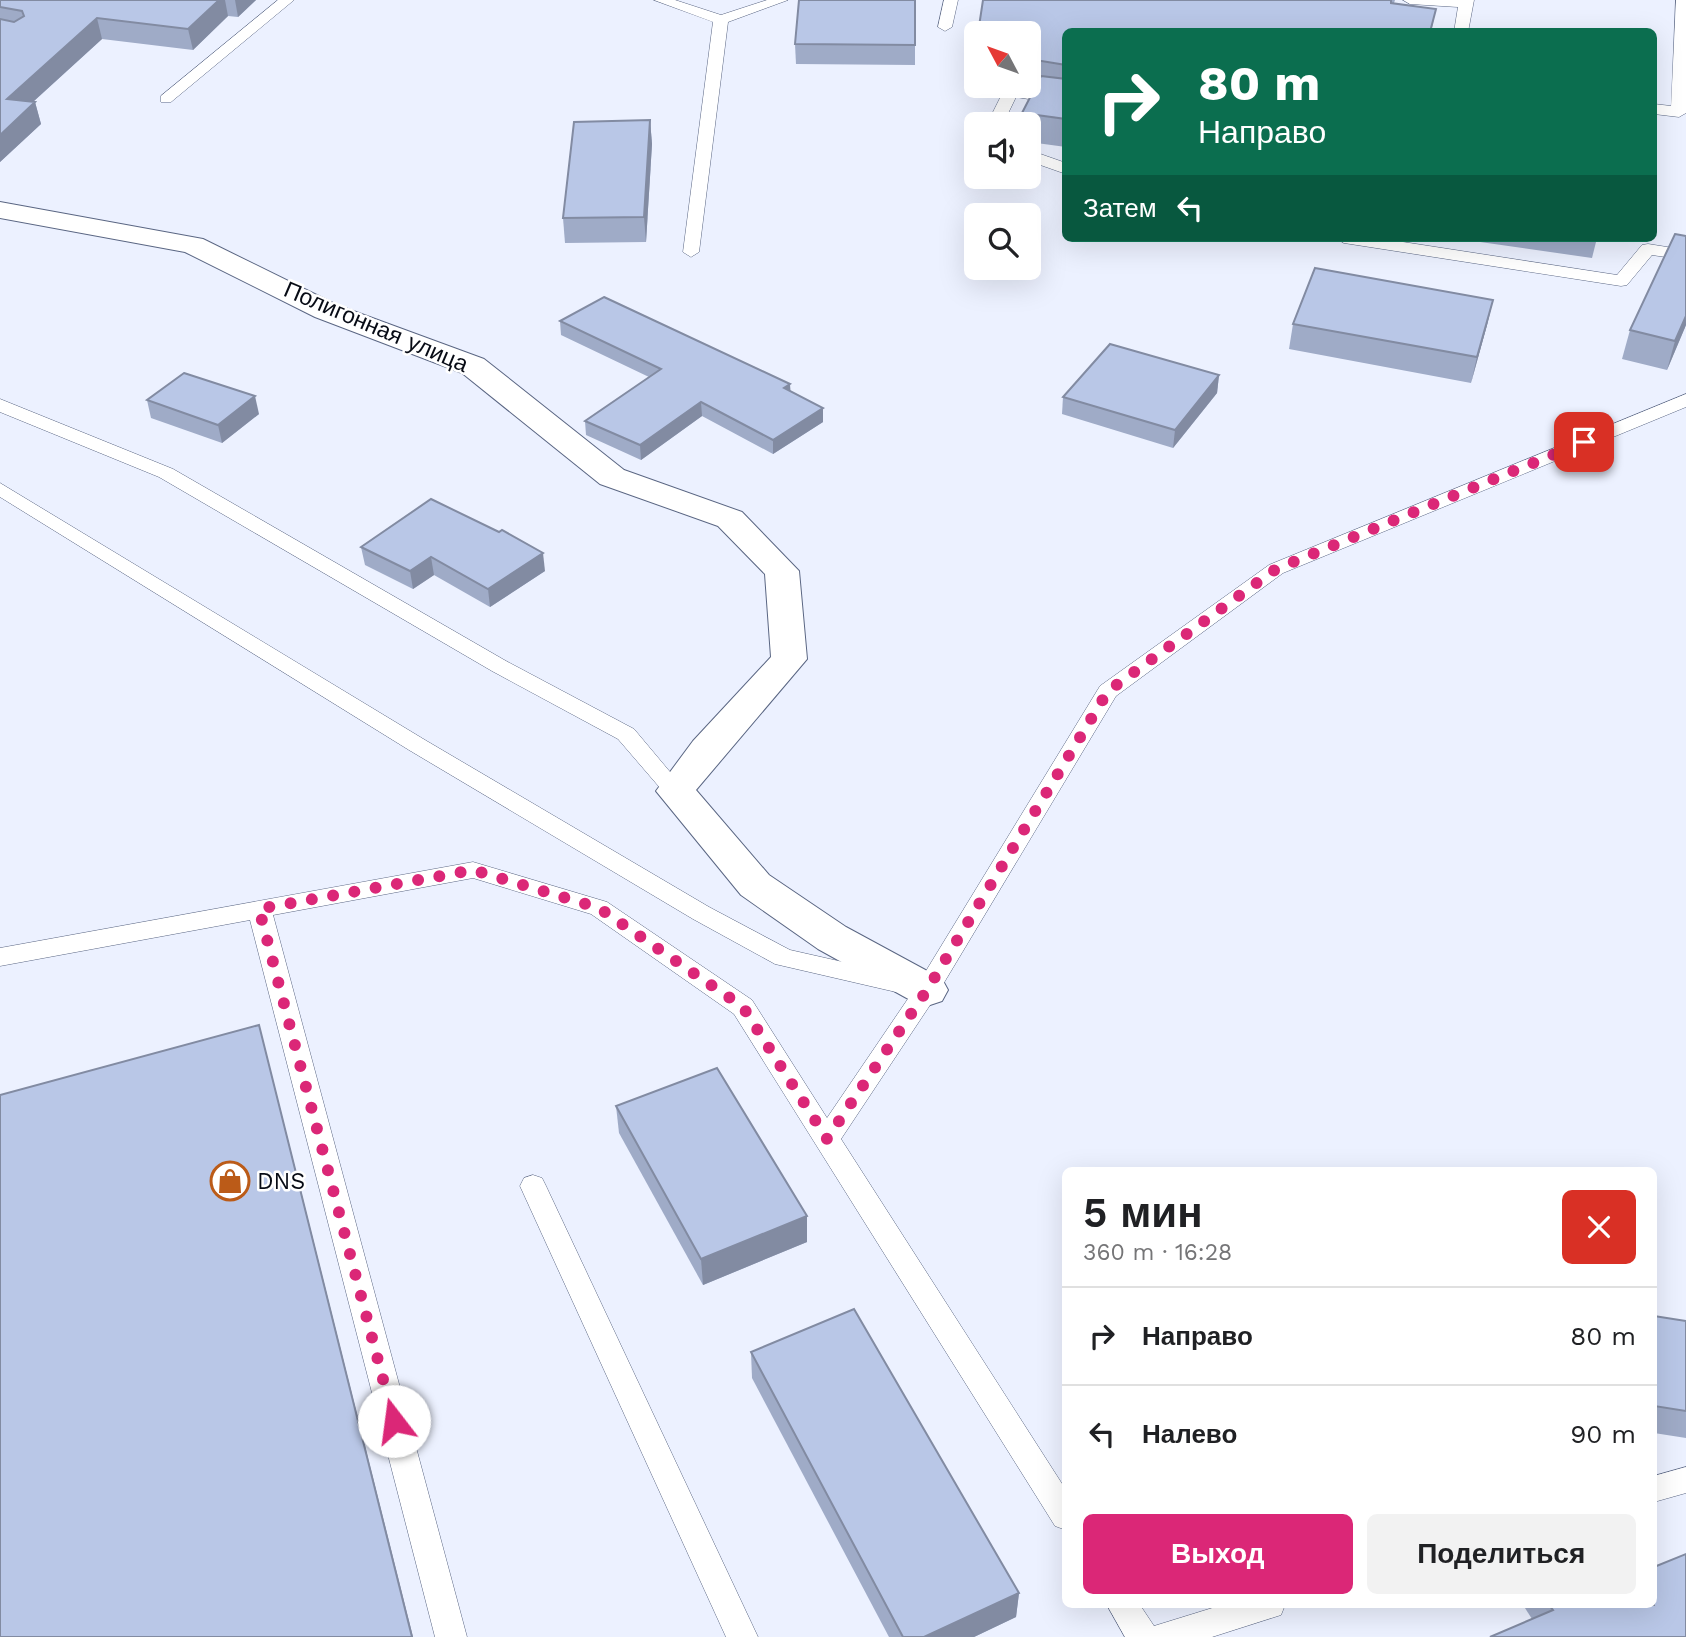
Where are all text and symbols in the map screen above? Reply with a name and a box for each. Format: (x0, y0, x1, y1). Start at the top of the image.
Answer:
north arrow (964, 21, 1041, 98)
map controls (964, 21, 1041, 280)
text: 80 m (1198, 54, 1320, 112)
icon: right (1083, 56, 1174, 147)
button: sound (964, 112, 1041, 189)
text: Направо (1198, 113, 1326, 151)
icon: left (1171, 189, 1209, 227)
text: Затем (1083, 193, 1157, 223)
button: search (964, 203, 1041, 280)
street label: Полигонная улица (280, 276, 472, 378)
pin (1554, 412, 1614, 472)
icon: arrive (1565, 423, 1603, 461)
shop icon: DNS (209, 1160, 251, 1202)
place label: DNS (257, 1168, 305, 1195)
text: 5 мин (1083, 1188, 1203, 1237)
button: close (1562, 1190, 1636, 1264)
text: 360 m · 16:28 (1083, 1239, 1232, 1266)
icon: right (1083, 1317, 1121, 1355)
text: Направо (1142, 1321, 1253, 1351)
text: 80 m (1570, 1321, 1636, 1351)
position arrow (357, 1384, 431, 1458)
icon: left (1083, 1415, 1121, 1453)
text: Налево (1142, 1419, 1237, 1449)
text: 90 m (1570, 1419, 1636, 1449)
button: Выход (1083, 1514, 1353, 1594)
button: Поделиться (1367, 1514, 1636, 1594)

